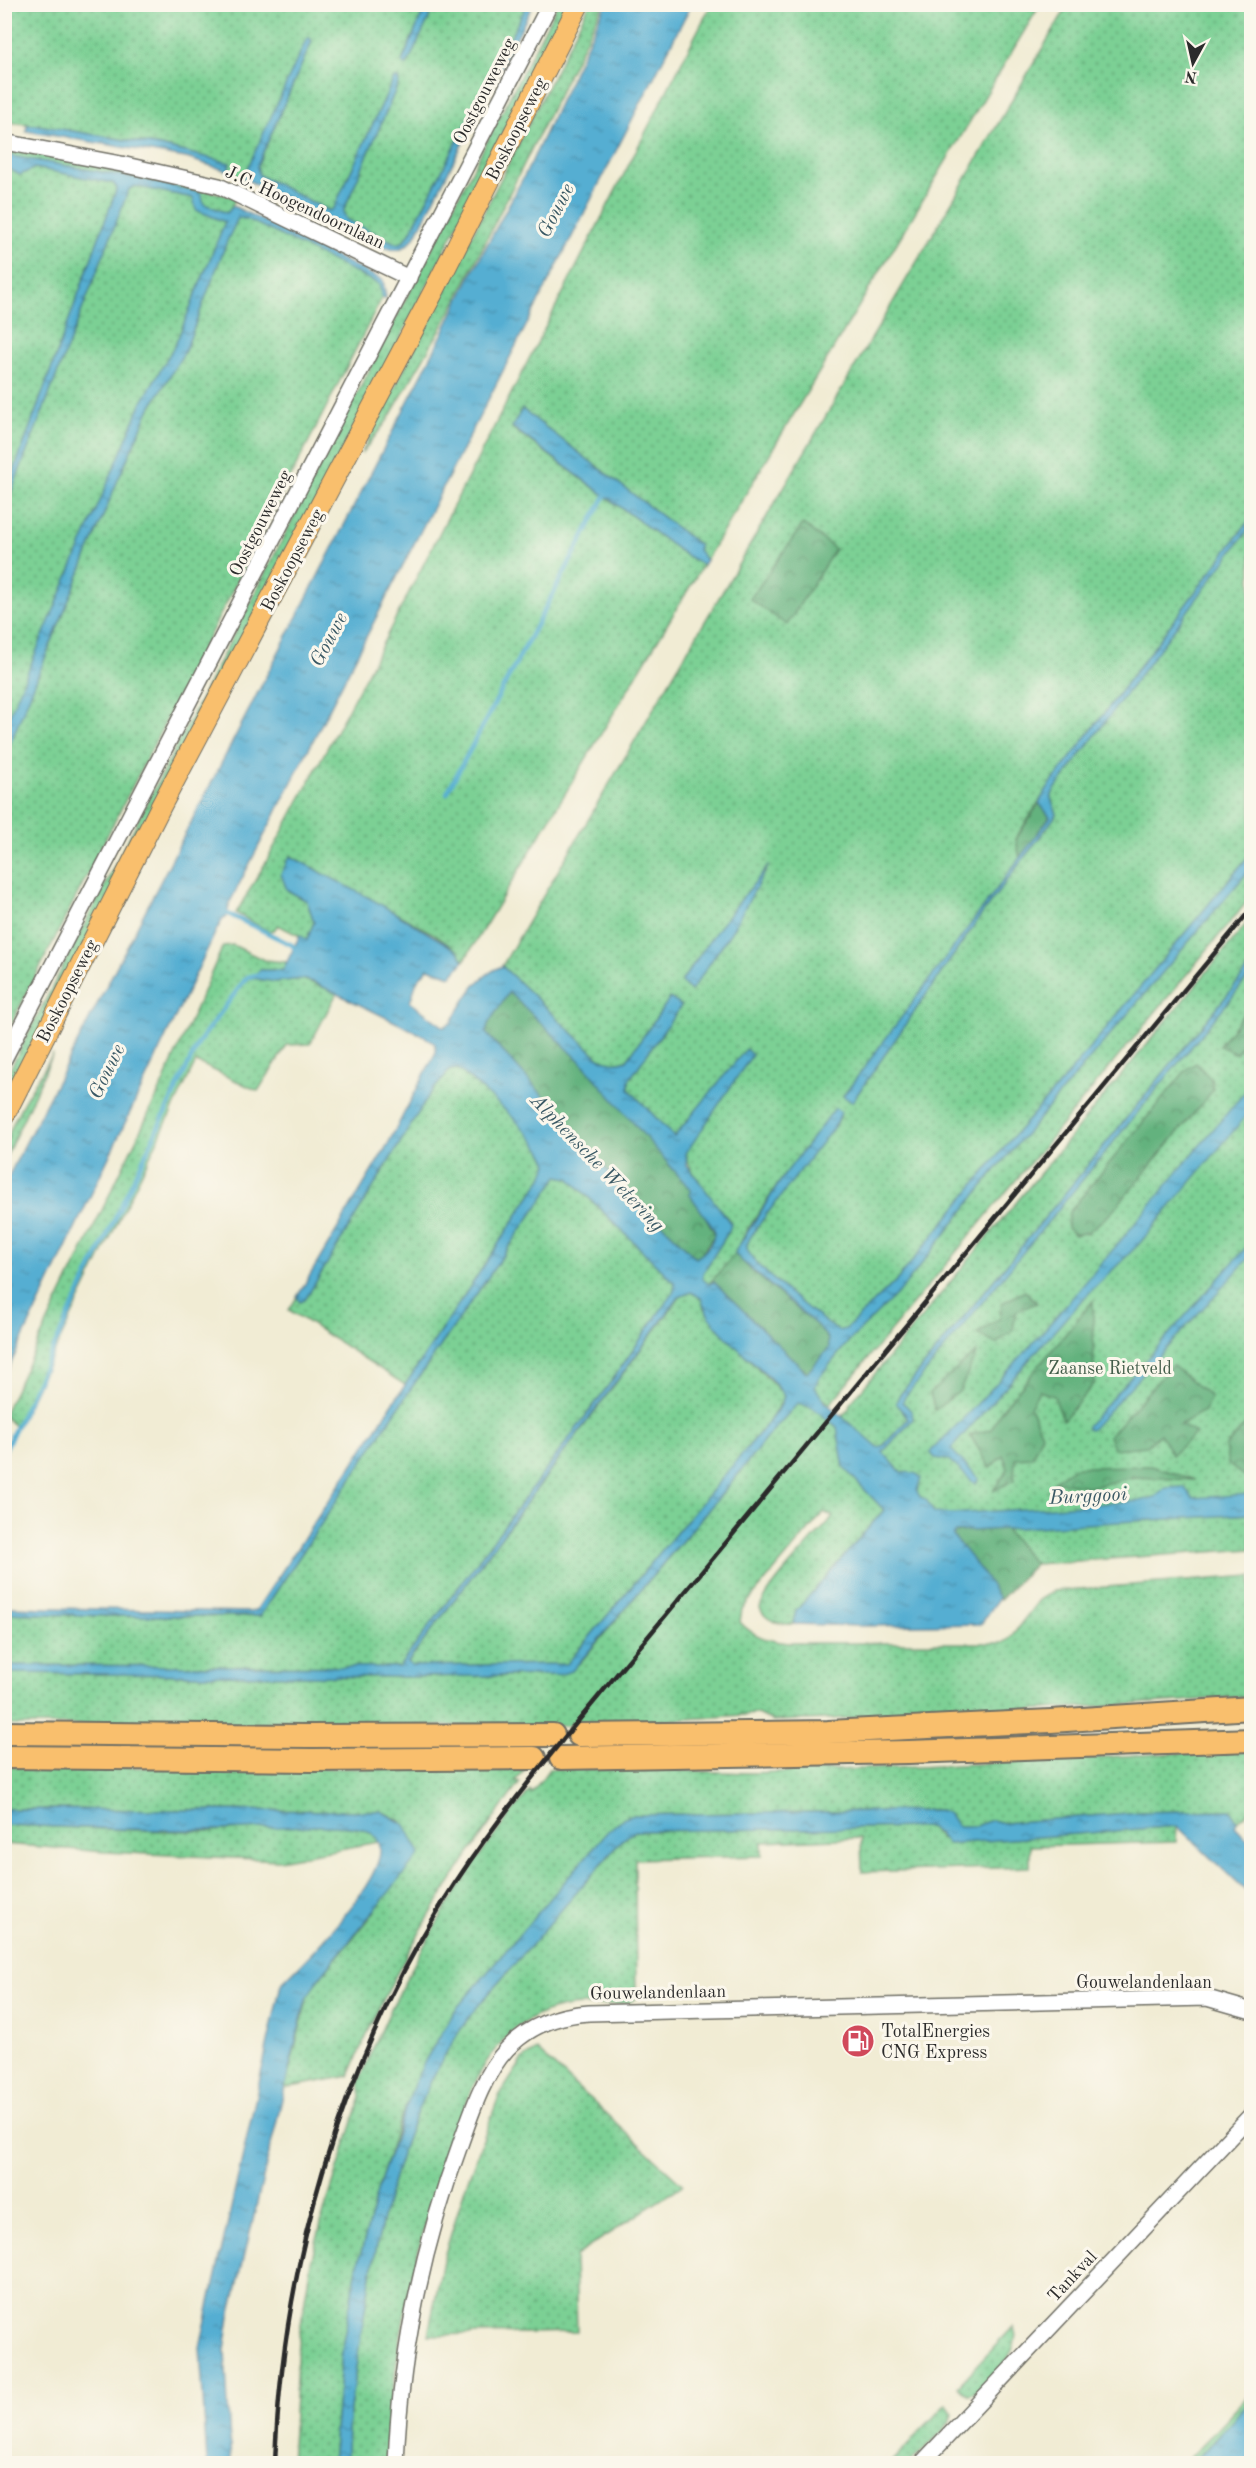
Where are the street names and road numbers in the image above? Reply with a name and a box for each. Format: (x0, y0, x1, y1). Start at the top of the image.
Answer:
street label: Oostgouweweg (450, 35, 519, 147)
street label: Boskoopseweg (483, 75, 551, 184)
street label: J.C. Hoogendoornlaan (222, 163, 387, 253)
street label: Oostgouweweg (226, 467, 295, 579)
street label: Boskoopseweg (258, 506, 327, 615)
street label: Boskoopseweg (34, 937, 102, 1046)
street label: Gouwelandenlaan (1076, 1974, 1212, 1992)
street label: Gouwelandenlaan (590, 1983, 726, 2003)
street label: Tankval (1045, 2248, 1101, 2306)

